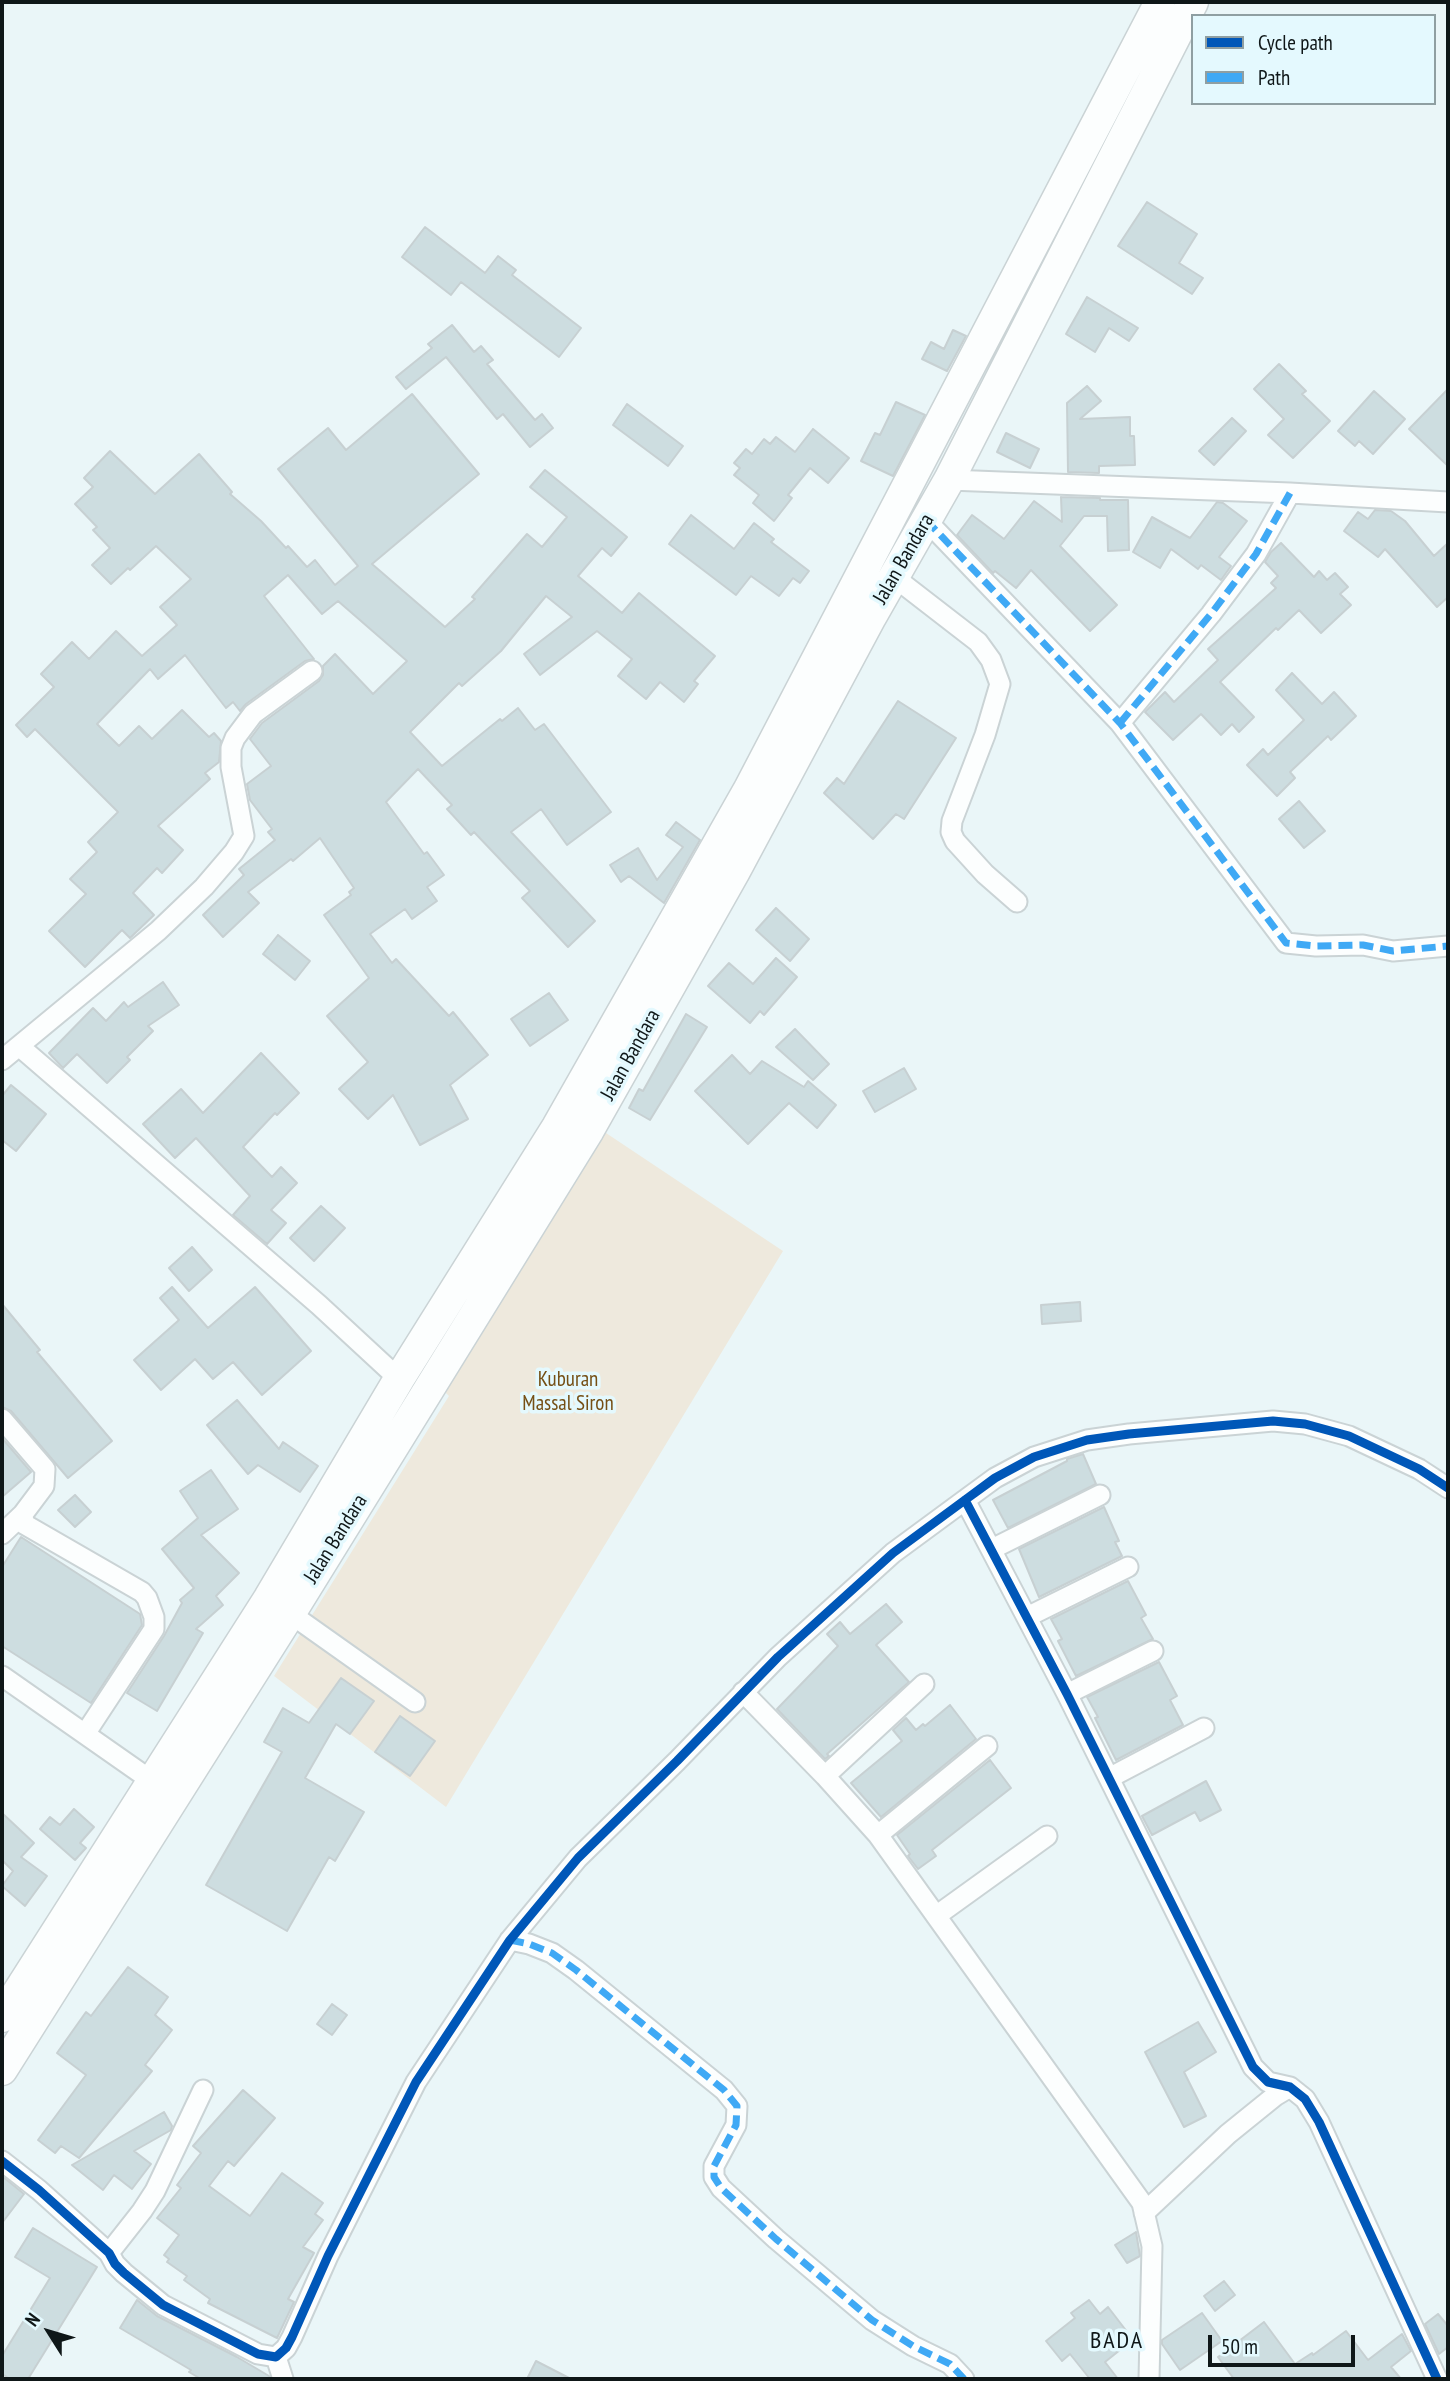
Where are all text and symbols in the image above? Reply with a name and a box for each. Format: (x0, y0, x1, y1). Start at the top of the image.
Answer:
legend (1191, 14, 1436, 105)
text: Cycle path (1258, 29, 1333, 56)
text: Path (1258, 64, 1290, 91)
street label: Jalan Bandara (868, 510, 940, 608)
street label: Jalan Bandara (596, 1005, 666, 1105)
park label: Kuburan Massal Siron (522, 1367, 614, 1417)
street label: Jalan Bandara (299, 1490, 373, 1588)
north arrow (14, 2297, 84, 2367)
text: N (20, 2308, 45, 2331)
scale bar (1212, 2322, 1359, 2366)
district label: BADA (1090, 2327, 1144, 2355)
text: 50 m (1221, 2333, 1258, 2360)

